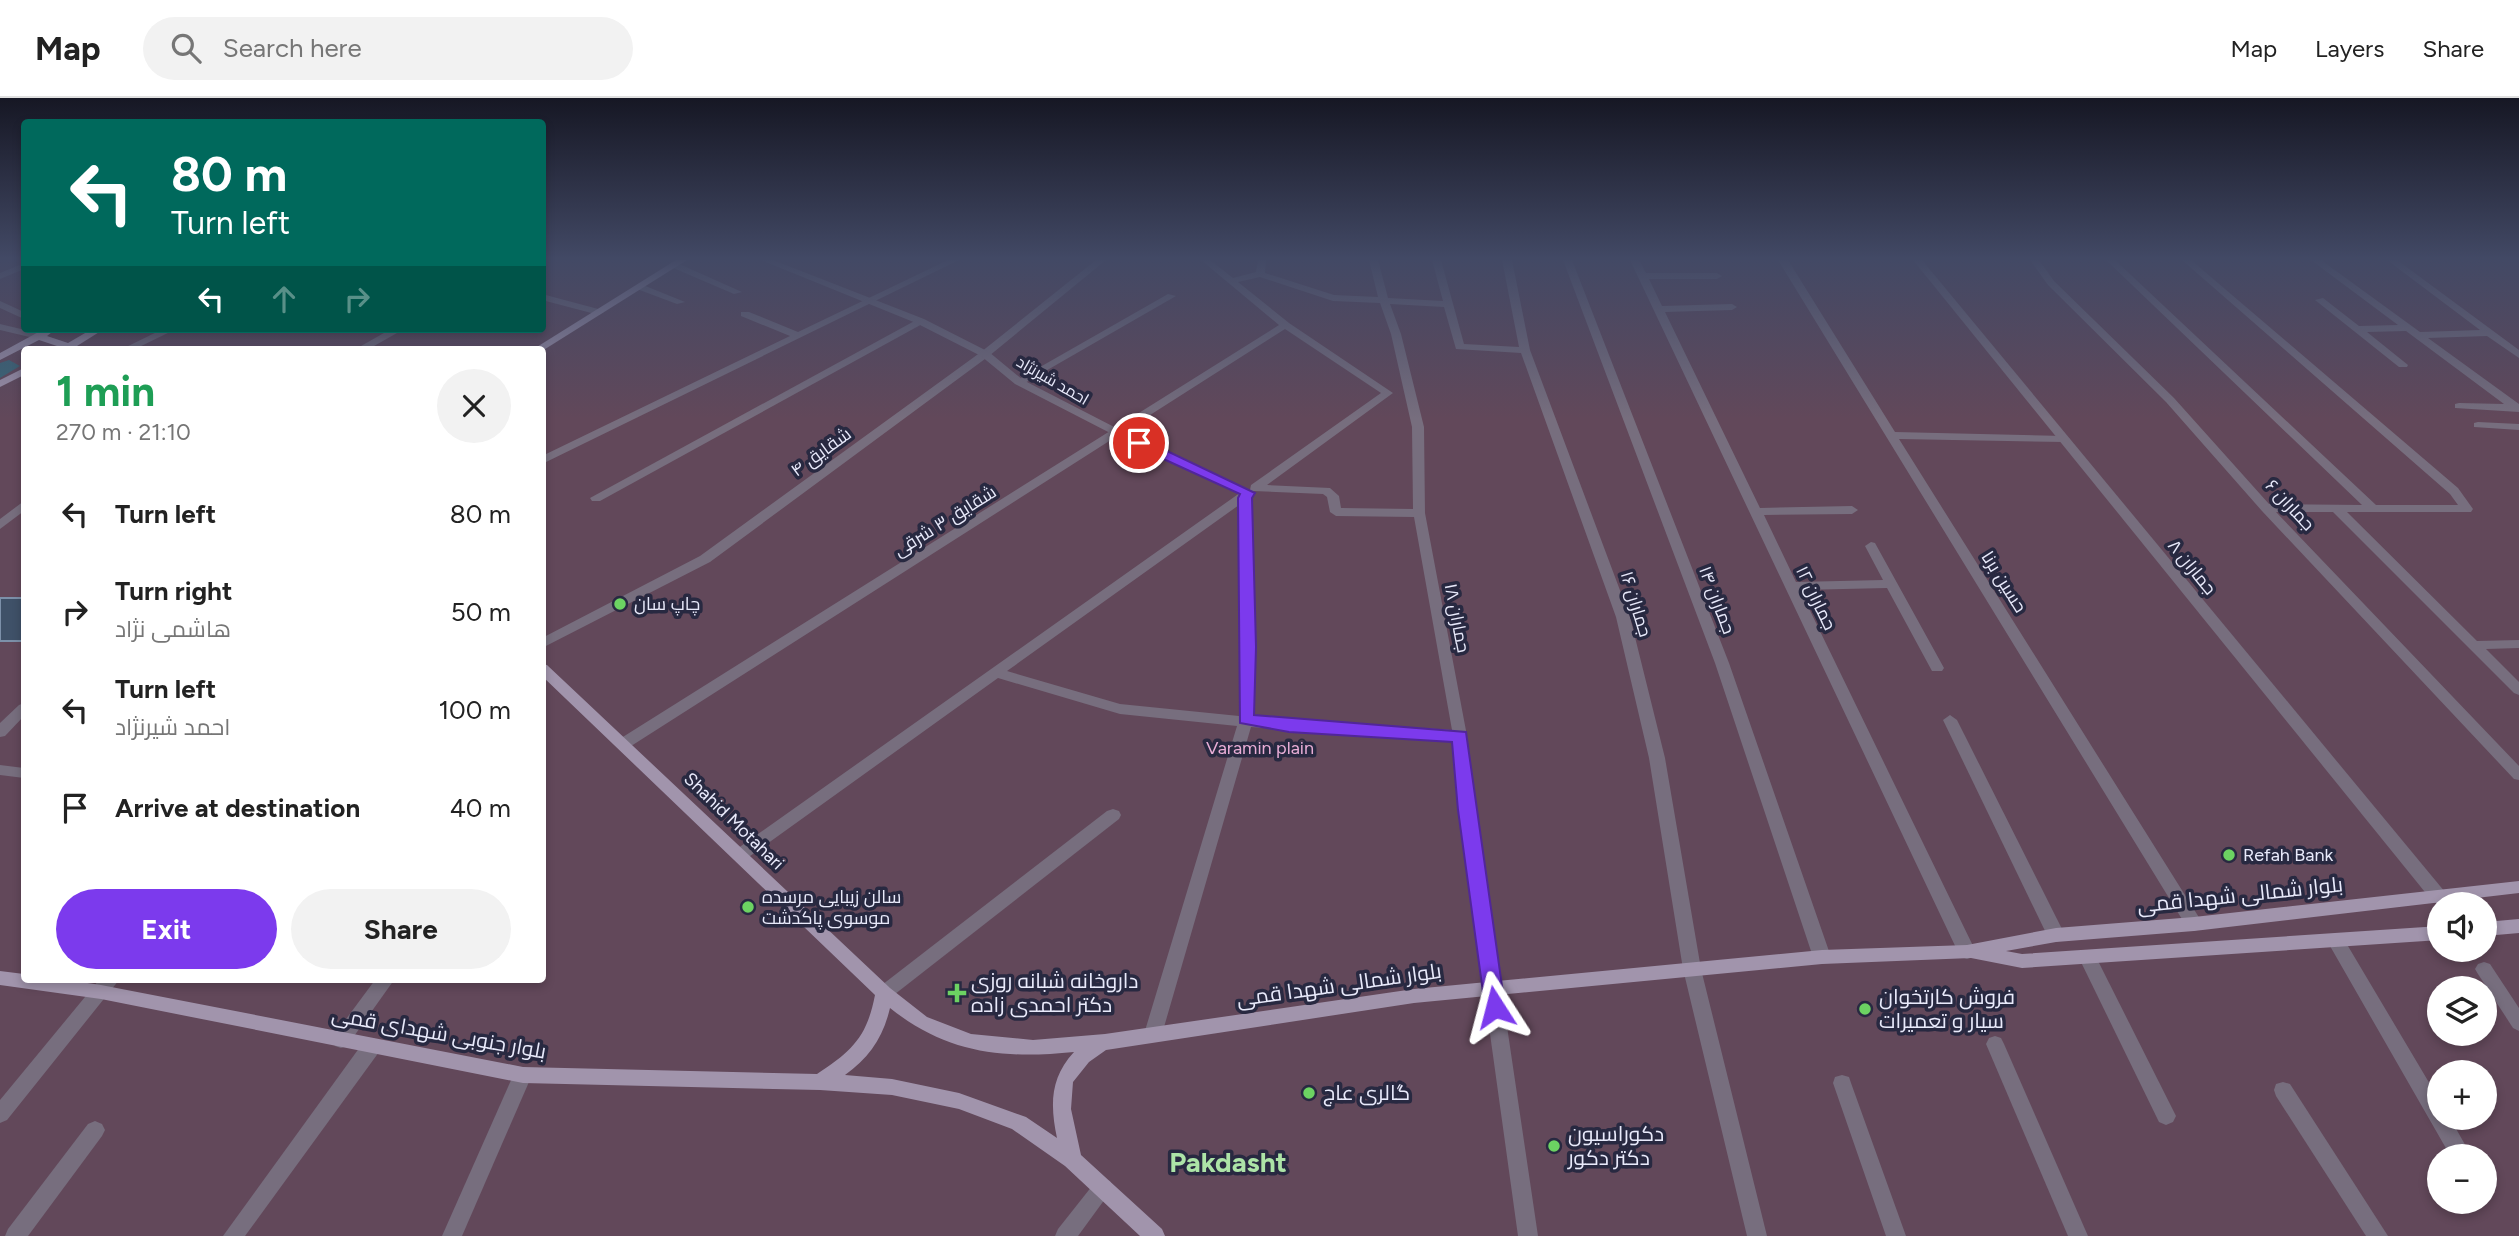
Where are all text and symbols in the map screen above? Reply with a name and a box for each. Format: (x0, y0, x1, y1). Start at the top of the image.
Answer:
search box (143, 17, 633, 80)
text: Map (35, 29, 101, 68)
icon: search (167, 29, 205, 67)
text: Search here (223, 32, 362, 64)
text: Map (2230, 34, 2277, 63)
text: Layers (2315, 34, 2384, 63)
text: Share (2422, 34, 2484, 63)
text: 80 m (171, 144, 287, 203)
icon: left (56, 147, 147, 238)
text: Turn left (171, 204, 290, 242)
icon: left (192, 280, 230, 318)
icon: ahead (265, 280, 303, 318)
icon: right (338, 280, 376, 318)
street label: احمد شیرنژاد (1013, 352, 1092, 409)
text: 1 min (56, 366, 155, 417)
button: close (437, 369, 511, 443)
pin (1109, 413, 1169, 473)
text: 270 m · 21:10 (56, 418, 191, 446)
street label: شقایق ۴ (787, 423, 856, 482)
icon: arrive (1120, 424, 1158, 462)
street label: جماران ۶ (2261, 475, 2319, 535)
street label: شقایق ۳ شرقی (890, 481, 1001, 562)
icon: left (56, 495, 94, 533)
text: Turn left (115, 498, 216, 530)
text: 80 m (450, 498, 511, 530)
street label: جماران ۸ (2163, 535, 2221, 599)
street label: حسین برنا (1977, 547, 2031, 617)
street label: جماران ۱۲ (1791, 562, 1841, 634)
street label: جماران ۱۴ (1694, 563, 1740, 637)
street label: جماران ۱۶ (1616, 568, 1656, 640)
text: Turn right (115, 575, 232, 607)
street label: جماران ۱۸ (1439, 581, 1475, 655)
icon: right (56, 593, 94, 631)
place label: چاپ سان (634, 593, 700, 616)
text: 50 m (451, 596, 511, 628)
marker: چاپ سان (612, 596, 628, 612)
text: هاشمی نژاد (115, 615, 231, 643)
text: Turn left (115, 673, 216, 705)
icon: left (56, 691, 94, 729)
text: 100 m (438, 694, 511, 726)
text: احمد شیرنژاد (115, 713, 230, 741)
park label: Varamin plain (1206, 737, 1314, 759)
street label: Shahid Motahari (679, 768, 789, 874)
icon: arrive (56, 789, 94, 827)
text: Arrive at destination (115, 792, 360, 824)
text: 40 m (450, 792, 511, 824)
place label: Refah Bank (2243, 844, 2334, 866)
marker: Refah Bank (2221, 847, 2237, 863)
street label: بلوار شمالی شهدا قمی (2136, 871, 2344, 919)
place label: سالن زیبایی مرسده موسوی پاکدشت (762, 886, 901, 930)
button: Exit (56, 889, 277, 969)
button: Share (291, 889, 511, 969)
map controls (2427, 892, 2497, 1214)
button: sound (2427, 892, 2497, 962)
marker: سالن زیبایی مرسده موسوی پاکدشت (740, 899, 756, 915)
street label: بلوار شمالی شهدا قمی (1235, 958, 1443, 1012)
place label: داروخانه شبانه روزی دکتر احمدی زاده (971, 968, 1139, 1018)
position arrow (1458, 970, 1532, 1044)
button: layers (2427, 976, 2497, 1046)
place label: فروش کارتخوان سیار و تعمیرات (1879, 984, 2015, 1033)
marker: داروخانه شبانه روزی دکتر احمدی زاده (949, 985, 965, 1001)
street label: بلوار جنوبی شهدای قمی (330, 1001, 548, 1065)
marker: فروش کارتخوان سیار و تعمیرات (1857, 1001, 1873, 1017)
button: + (2427, 1060, 2497, 1130)
place label: گالری عاج (1323, 1080, 1410, 1107)
marker: گالری عاج (1301, 1085, 1317, 1101)
place label: دکوراسیون دکتر دکور (1567, 1121, 1664, 1170)
marker: دکوراسیون دکتر دکور (1546, 1138, 1562, 1154)
button: − (2427, 1144, 2497, 1214)
district label: Pakdasht (1169, 1145, 1287, 1179)

